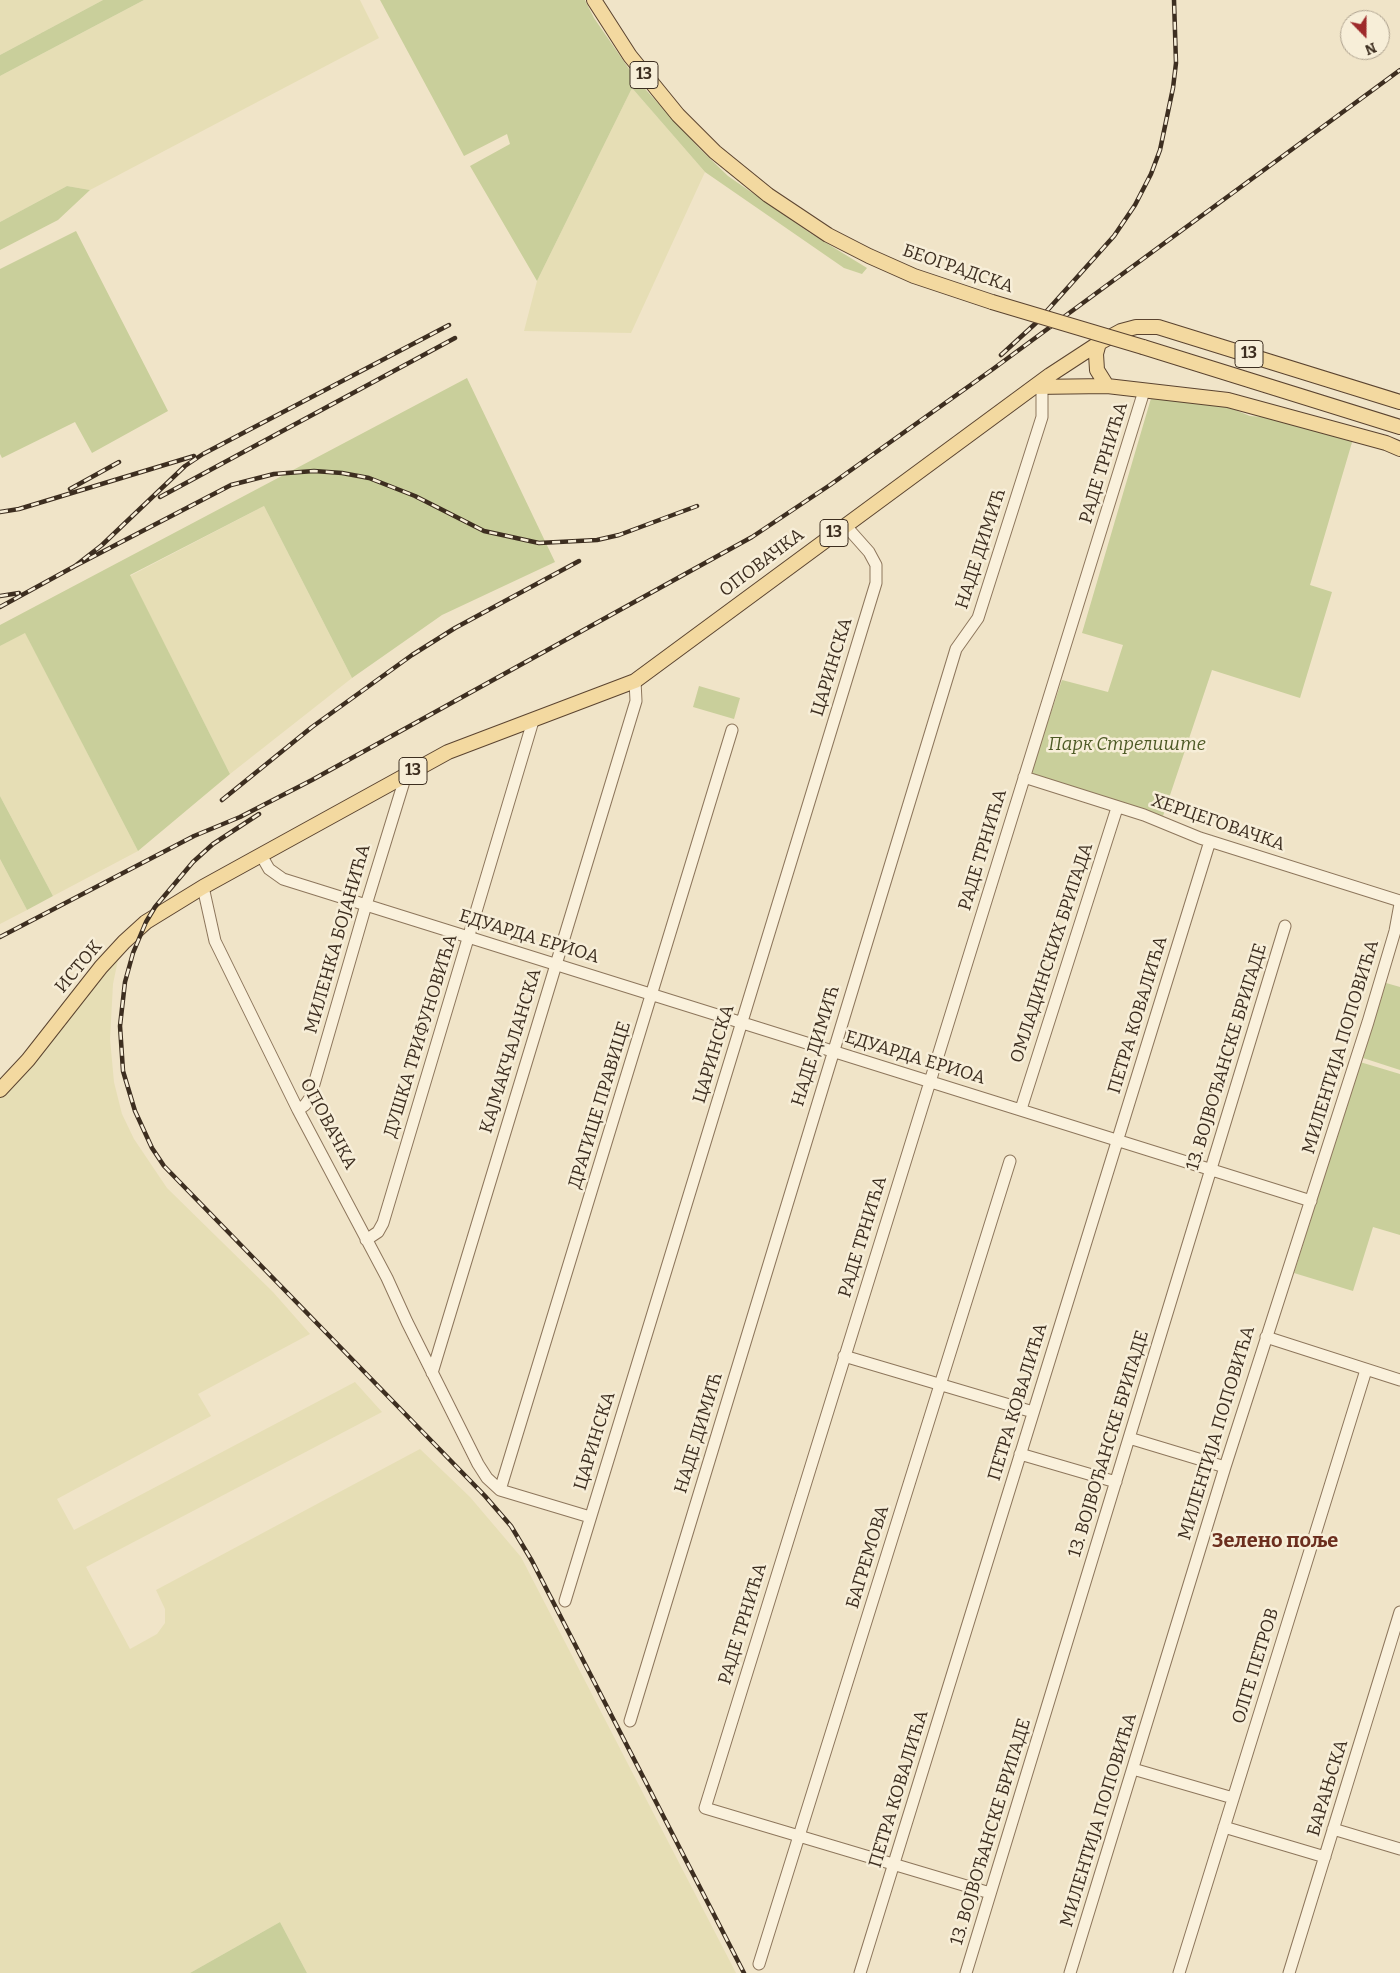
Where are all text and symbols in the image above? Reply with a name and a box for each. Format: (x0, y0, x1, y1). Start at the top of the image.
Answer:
north arrow (1340, 10, 1390, 60)
text: N (1362, 39, 1379, 58)
road number: 13 (630, 62, 658, 88)
street label: БЕОГРАДСКА (900, 240, 1016, 298)
road number: 13 (1235, 340, 1263, 368)
street label: РАДЕ ТРНИЋА (1075, 400, 1133, 526)
street label: НАДЕ ДИМИЋ (951, 486, 1011, 612)
road number: 13 (820, 520, 848, 546)
street label: ОПОВАЧКА (716, 524, 808, 602)
street label: ЦАРИНСКА (807, 615, 857, 719)
park label: Парк Стрелиште (1048, 734, 1206, 756)
road number: 13 (399, 758, 427, 784)
street label: РАДЕ ТРНИЋА (954, 787, 1012, 913)
street label: ХЕРЦЕГОВАЧКА (1148, 790, 1288, 856)
street label: ОМЛАДИНСКИХ БРИГАДА (1006, 840, 1098, 1066)
street label: МИЛЕНКА БОЈАНИЋА (301, 842, 375, 1036)
street label: ЕДУАРДА ЕРИОА (456, 905, 602, 969)
street label: ДУШКА ТРИФУНОВИЋА (380, 932, 462, 1140)
street label: ПЕТРА КОВАЛИЋА (1104, 934, 1172, 1096)
street label: ИСТОК (51, 936, 107, 998)
street label: МИЛЕНТИЈА ПОПОВИЋА (1298, 937, 1384, 1157)
street label: 13. ВОЈВОЂАНСКЕ БРИГАДЕ (1182, 941, 1272, 1173)
street label: КАЈМАКЧАЛАНСКА (476, 966, 546, 1136)
street label: НАДЕ ДИМИЋ (787, 983, 845, 1109)
street label: ЦАРИНСКА (689, 1002, 739, 1106)
street label: ДРАГИЦЕ ПРАВИЦЕ (564, 1019, 636, 1191)
street label: ЕДУАРДА ЕРИОА (842, 1026, 988, 1090)
street label: ОПОВАЧКА (295, 1075, 361, 1173)
street label: РАДЕ ТРНИЋА (834, 1174, 892, 1300)
street label: ПЕТРА КОВАЛИЋА (984, 1321, 1052, 1483)
street label: МИЛЕНТИЈА ПОПОВИЋА (1174, 1323, 1260, 1543)
street label: 13. ВОЈВОЂАНСКЕ БРИГАДЕ (1064, 1328, 1154, 1560)
street label: НАДЕ ДИМИЋ (670, 1370, 728, 1496)
street label: ЦАРИНСКА (570, 1389, 620, 1493)
street label: БАГРЕМОВА (842, 1503, 894, 1611)
district label: Зелено поље (1212, 1529, 1338, 1553)
street label: РАДЕ ТРНИЋА (714, 1561, 772, 1687)
street label: ОЛГЕ ПЕТРОВ (1228, 1605, 1284, 1727)
street label: ПЕТРА КОВАЛИЋА (865, 1708, 933, 1870)
street label: МИЛЕНТИЈА ПОПОВИЋА (1056, 1710, 1142, 1930)
street label: 13. ВОЈВОЂАНСКЕ БРИГАДЕ (946, 1716, 1036, 1948)
street label: БАРАЊСКА (1303, 1737, 1353, 1839)

